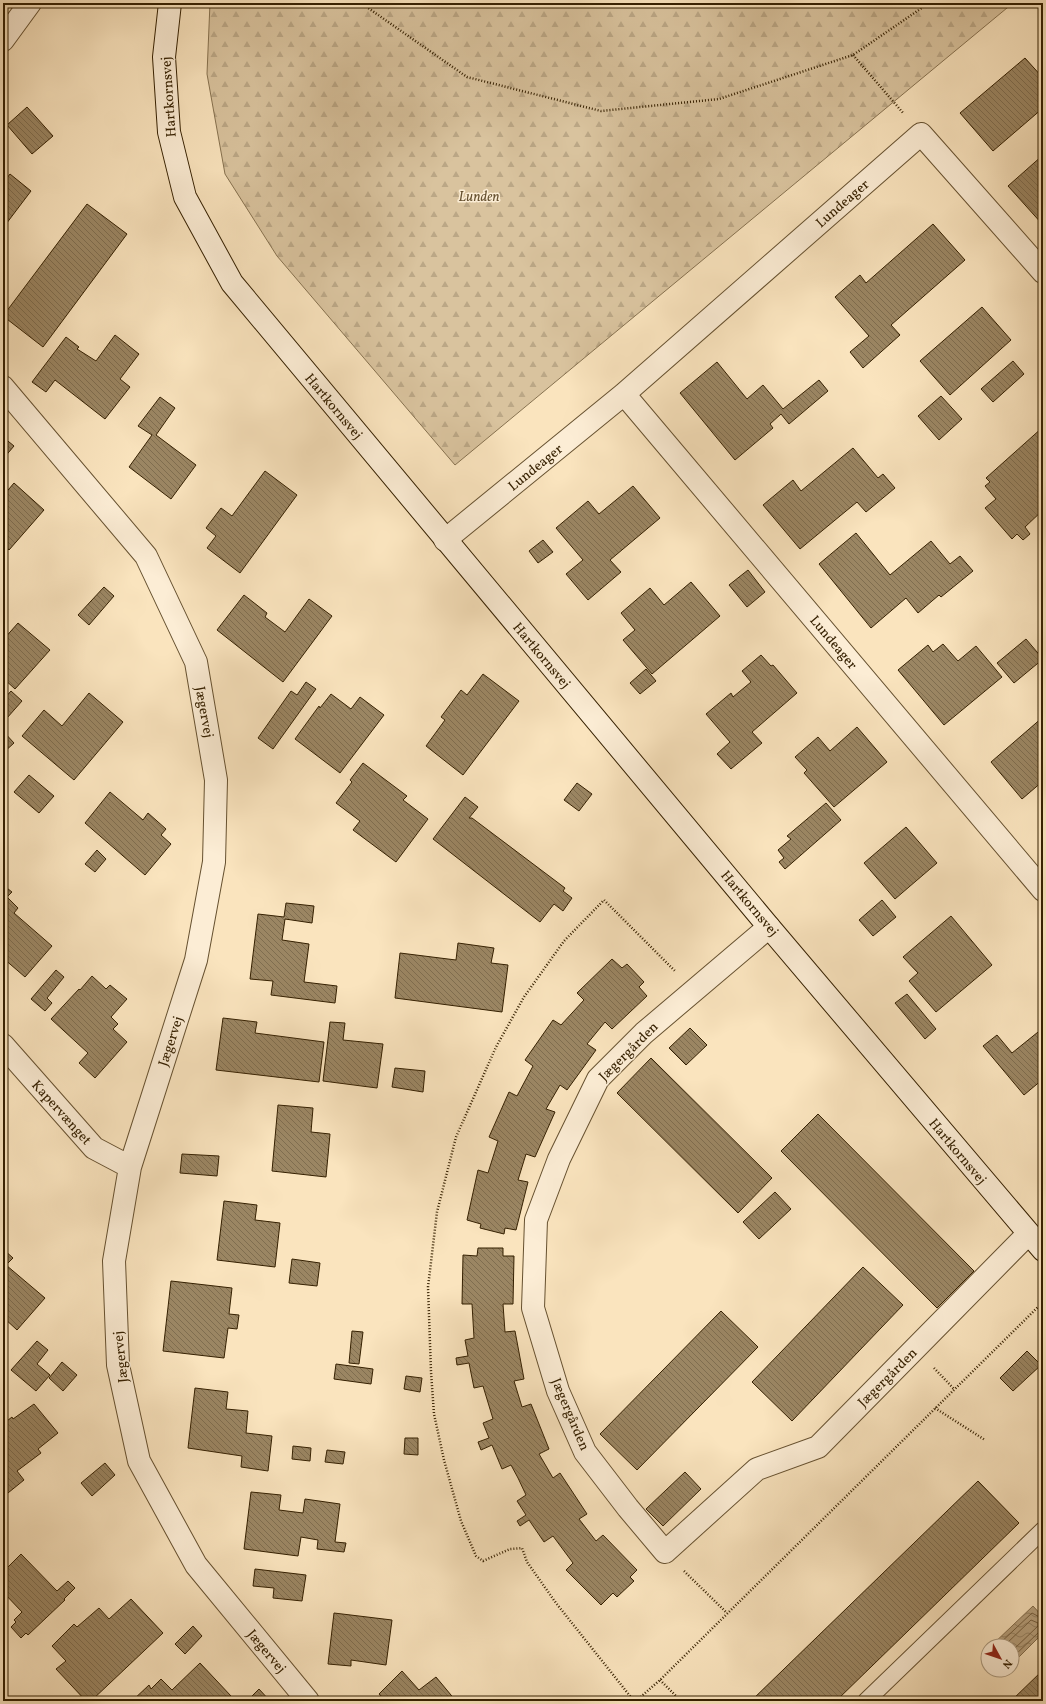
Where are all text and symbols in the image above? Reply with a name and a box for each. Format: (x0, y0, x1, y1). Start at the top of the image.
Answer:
street label: Hartkornsvej (157, 56, 182, 138)
street label: Lundeager (812, 175, 874, 233)
park label: Lunden (458, 188, 500, 207)
street label: Hartkornsvej (300, 370, 366, 444)
street label: Lundeager (505, 440, 567, 496)
street label: Lundeager (805, 612, 861, 674)
street label: Hartkornsvej (508, 619, 574, 693)
street label: Jægervej (190, 685, 217, 739)
street label: Hartkornsvej (716, 867, 782, 941)
street label: Jægervej (154, 1014, 188, 1069)
street label: Jægergården (595, 1018, 663, 1086)
street label: Kapervænget (27, 1076, 95, 1150)
street label: Hartkornsvej (924, 1115, 990, 1189)
street label: Jægervej (109, 1330, 134, 1384)
street label: Jægergården (854, 1344, 922, 1412)
street label: Jægergården (546, 1375, 593, 1454)
street label: Jægervej (242, 1626, 290, 1678)
north arrow (980, 1638, 1020, 1678)
text: N (998, 1656, 1015, 1671)

